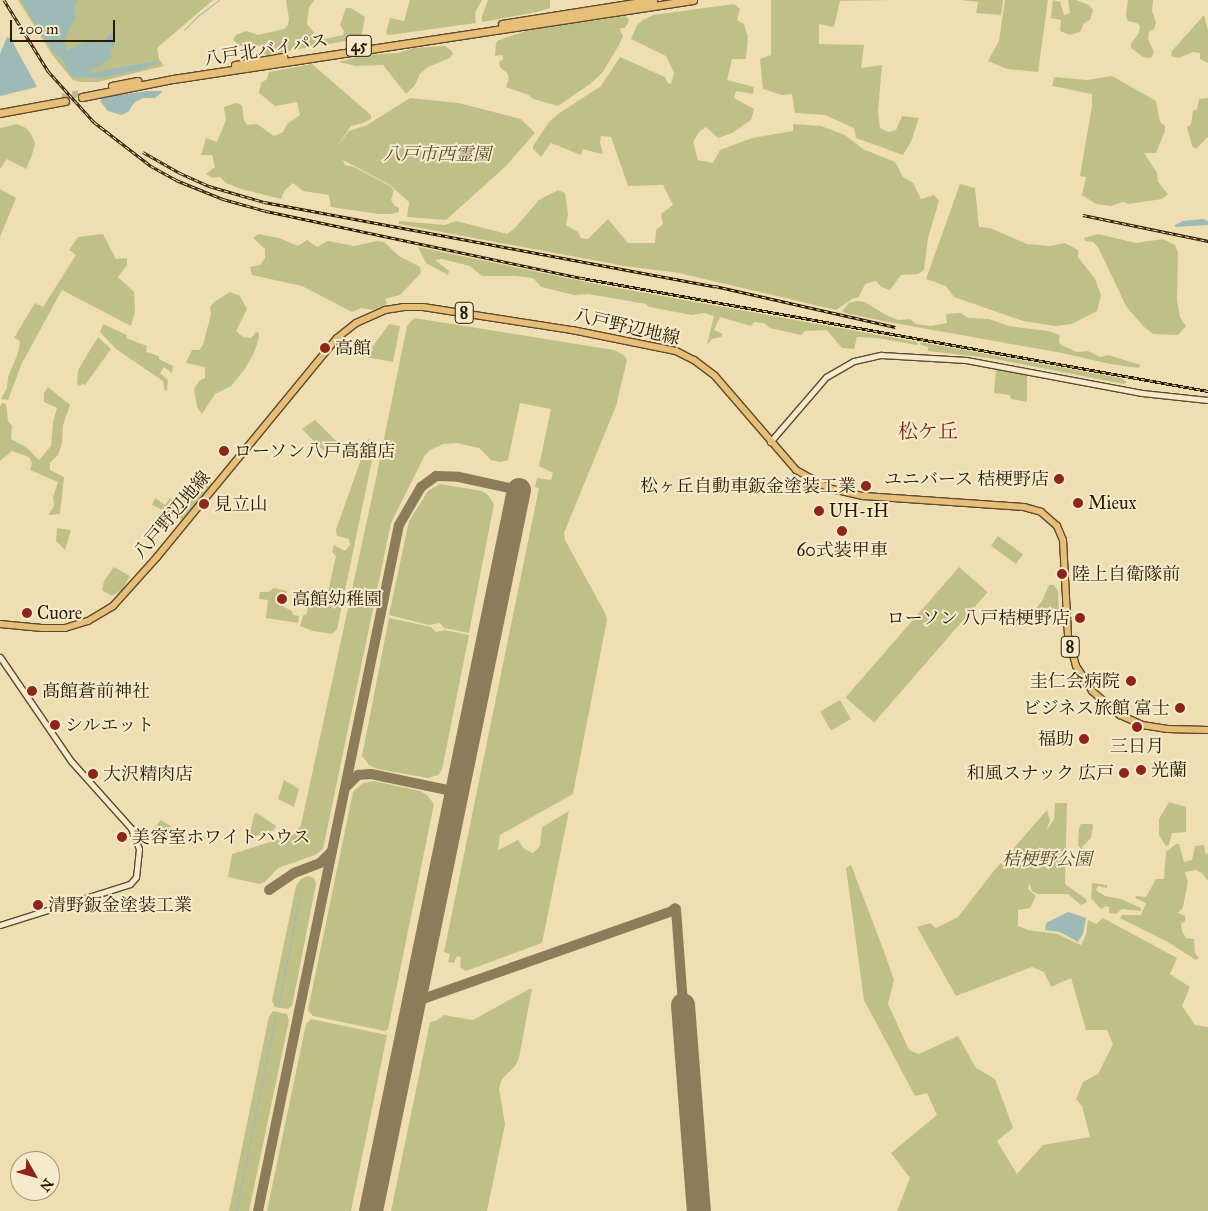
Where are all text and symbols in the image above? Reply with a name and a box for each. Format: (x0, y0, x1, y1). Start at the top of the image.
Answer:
scale bar (12, 10, 118, 42)
text: 200 m (18, 20, 59, 38)
street label: 八戸北バイパス (202, 29, 330, 71)
road number: 45 (345, 32, 373, 59)
park label: 八戸市西霊園 (383, 143, 491, 165)
road number: 8 (454, 300, 474, 326)
street label: 八戸野辺地線 (572, 304, 682, 350)
place label: 高館 (335, 337, 371, 359)
marker: 高館 (319, 342, 331, 354)
district label: 松ケ丘 (898, 419, 958, 443)
place label: ローソン八戸高舘店 (234, 440, 396, 462)
marker: ローソン八戸高舘店 (218, 445, 230, 457)
street label: 八戸野辺地線 (129, 467, 215, 563)
place label: ユニバース 桔梗野店 (883, 468, 1049, 490)
marker: ユニバース 桔梗野店 (1053, 473, 1065, 485)
place label: 松ヶ丘自動車鈑金塗装工業 (640, 475, 856, 497)
marker: 松ヶ丘自動車鈑金塗装工業 (860, 480, 872, 492)
place label: Mieux (1088, 492, 1137, 514)
place label: 見立山 (214, 493, 268, 515)
marker: Mieux (1072, 497, 1084, 509)
marker: 見立山 (198, 498, 210, 510)
place label: UH-1H (829, 500, 889, 522)
marker: UH-1H (813, 505, 825, 517)
marker: 60式装甲車 (836, 525, 848, 537)
place label: 60式装甲車 (796, 539, 888, 561)
place label: 陸上自衛隊前 (1072, 563, 1180, 585)
marker: 陸上自衛隊前 (1056, 568, 1068, 580)
place label: 高館幼稚園 (292, 588, 382, 610)
marker: 高館幼稚園 (276, 593, 288, 605)
place label: Cuore (37, 602, 82, 624)
marker: Cuore (21, 607, 33, 619)
place label: ローソン 八戸桔梗野店 (886, 607, 1070, 629)
marker: ローソン 八戸桔梗野店 (1074, 612, 1086, 624)
road number: 8 (1060, 634, 1080, 660)
place label: 圭仁会病院 (1030, 670, 1120, 692)
marker: 圭仁会病院 (1124, 674, 1138, 688)
place label: 髙館蒼前神社 (42, 680, 150, 702)
marker: 髙館蒼前神社 (26, 685, 38, 697)
place label: ビジネス旅館 富士 (1022, 697, 1170, 719)
marker: ビジネス旅館 富士 (1174, 702, 1186, 714)
place label: シルエット (65, 714, 155, 736)
marker: シルエット (49, 719, 61, 731)
marker: 三日月 (1131, 721, 1143, 733)
place label: 福助 (1038, 728, 1074, 750)
marker: 福助 (1078, 733, 1090, 745)
place label: 三日月 (1110, 735, 1164, 757)
place label: 光蘭 (1151, 759, 1187, 781)
place label: 和風スナック 広戸 (966, 762, 1114, 784)
place label: 大沢精肉店 (103, 763, 193, 785)
marker: 光蘭 (1135, 764, 1147, 776)
marker: 和風スナック 広戸 (1118, 767, 1130, 779)
marker: 大沢精肉店 (87, 768, 99, 780)
place label: 美容室ホワイトハウス (132, 826, 312, 848)
marker: 美容室ホワイトハウス (116, 831, 128, 843)
park label: 桔梗野公園 (1002, 848, 1092, 870)
place label: 清野鈑金塗装工業 (48, 894, 192, 916)
marker: 清野鈑金塗装工業 (32, 899, 44, 911)
north arrow (10, 1151, 60, 1201)
text: N (36, 1175, 57, 1195)

